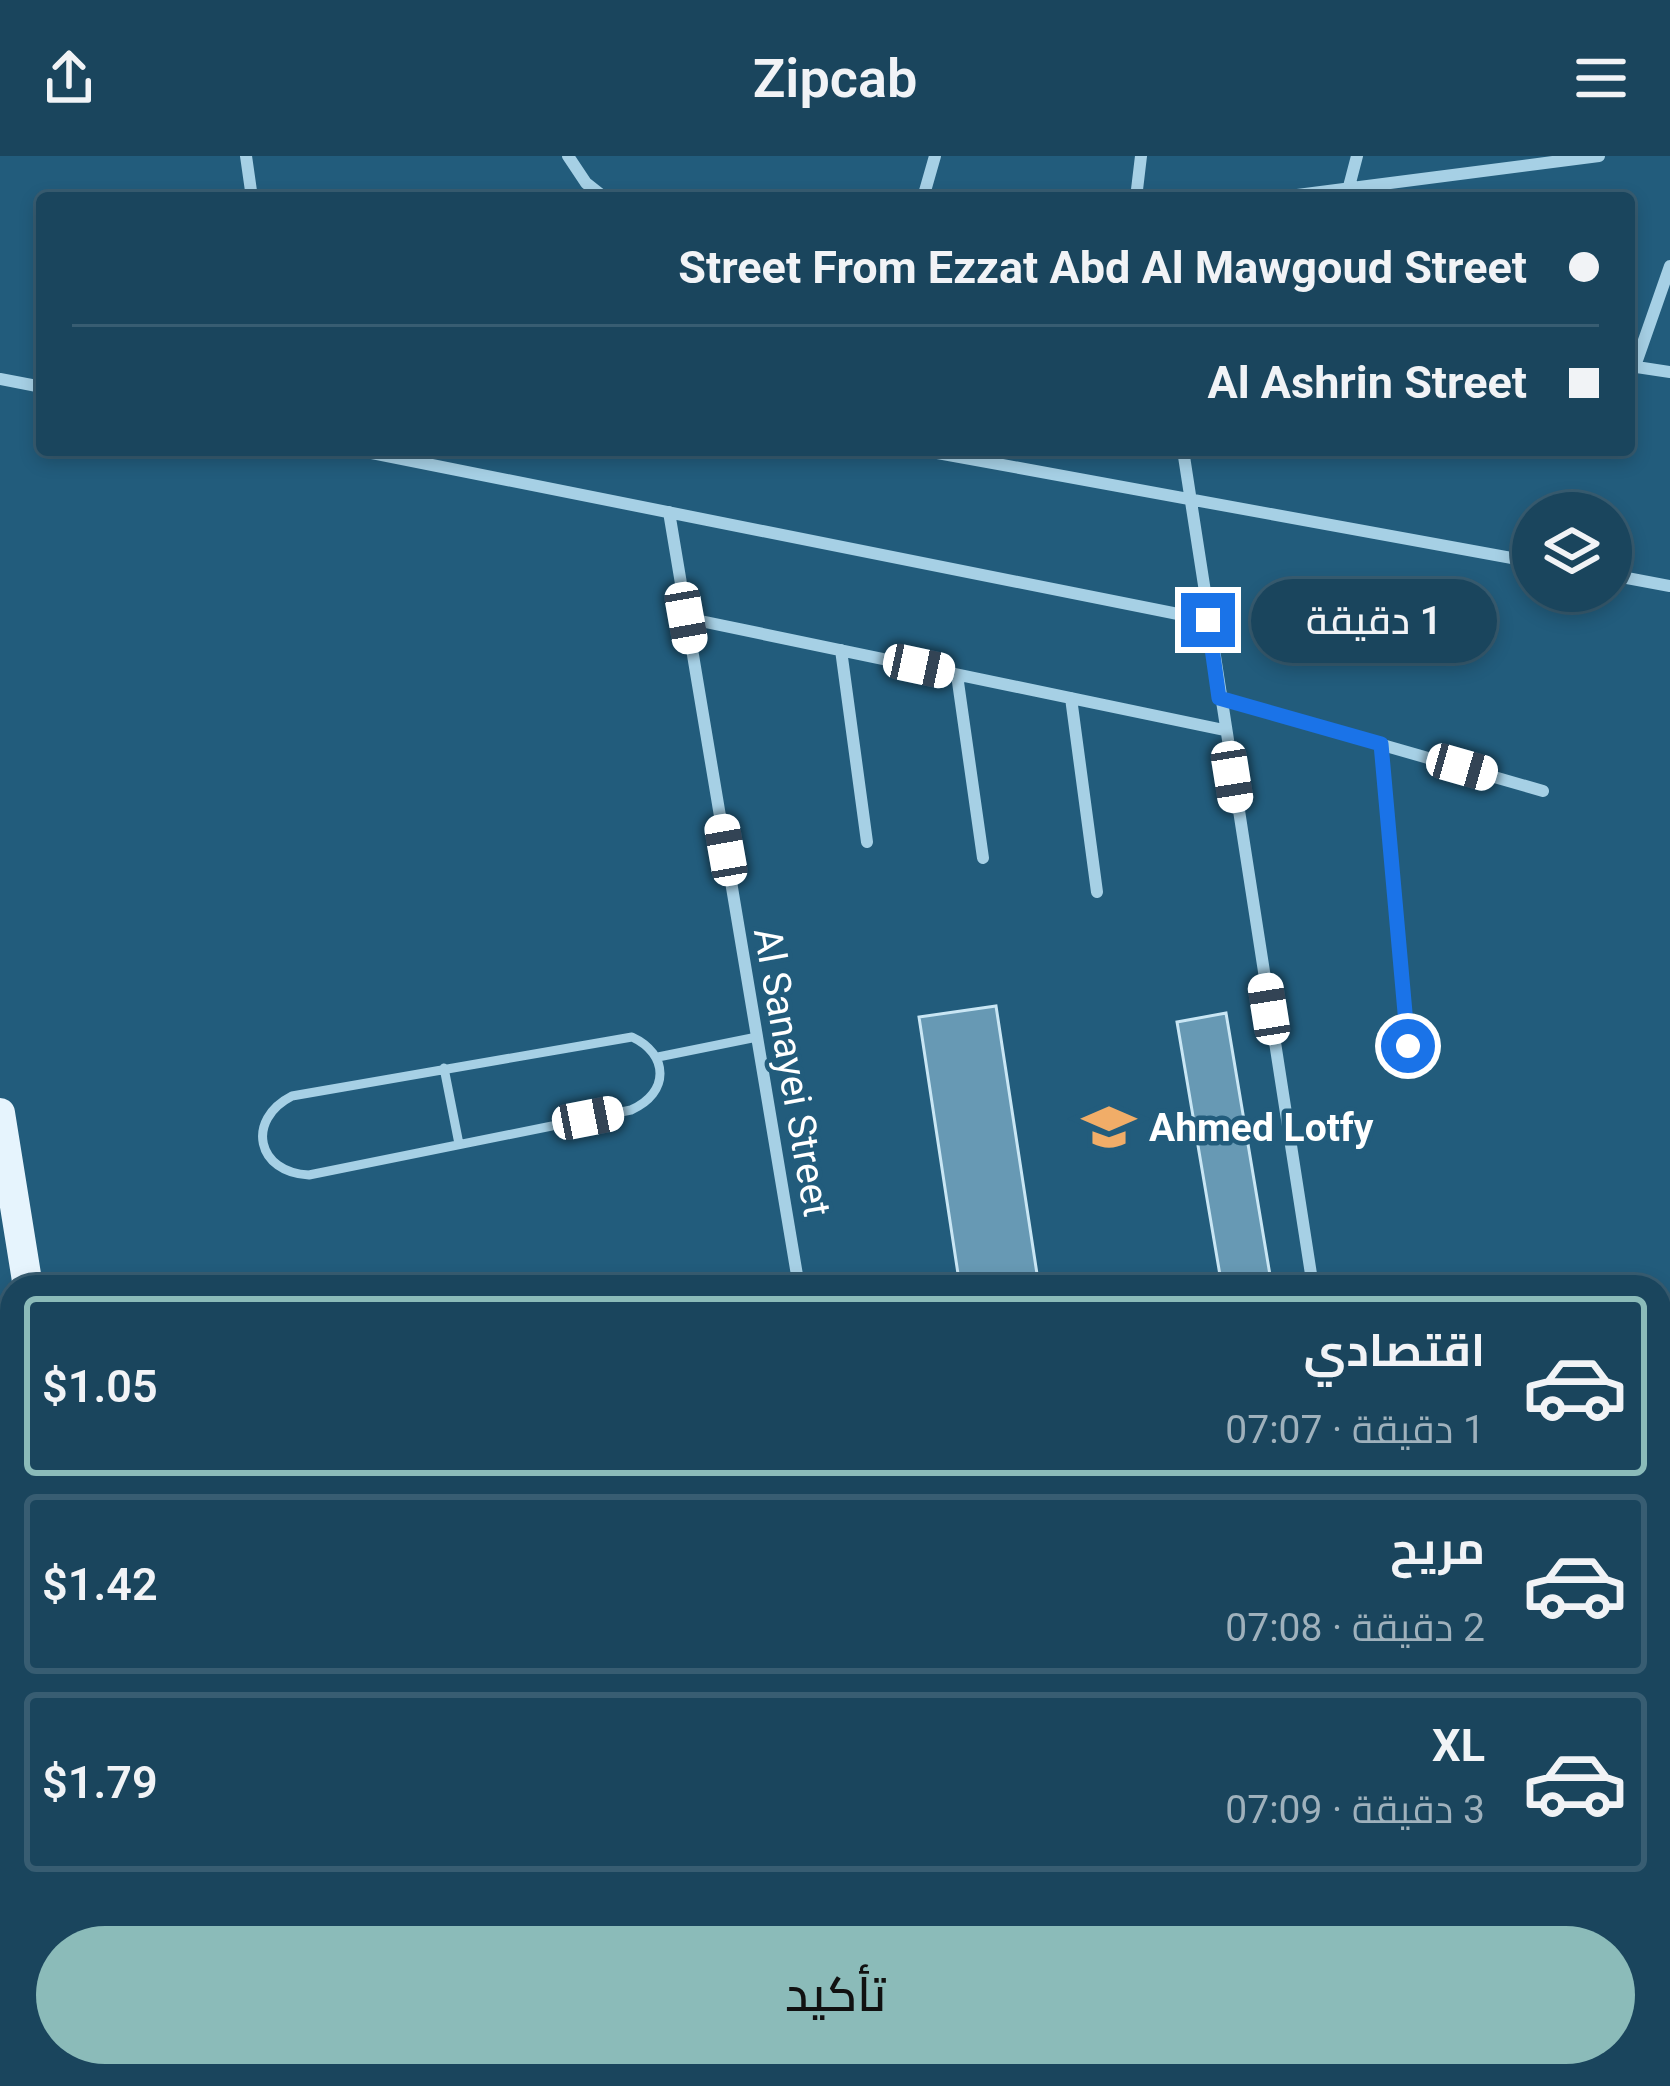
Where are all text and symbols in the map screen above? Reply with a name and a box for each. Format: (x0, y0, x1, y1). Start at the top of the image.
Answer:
icon: share (36, 45, 102, 111)
icon: menu (1568, 45, 1634, 111)
text: Zipcab (753, 47, 917, 110)
text: Street From Ezzat Abd Al Mawgoud Street (678, 241, 1527, 294)
text: Al Ashrin Street (1207, 356, 1527, 409)
map controls (1512, 492, 1632, 612)
button: layers (1512, 492, 1632, 612)
callout: 1 دقيقة (1250, 578, 1496, 662)
car (662, 579, 710, 657)
route end (1181, 593, 1235, 647)
text: 1 دقيقة (1306, 598, 1442, 644)
car (880, 641, 958, 691)
car (1209, 739, 1255, 815)
car (1422, 740, 1502, 794)
car (702, 811, 750, 889)
street label: Al Sanayei Street (744, 924, 840, 1220)
car (1246, 971, 1292, 1047)
route start (1381, 1019, 1435, 1073)
car (549, 1093, 627, 1143)
school or university icon: Ahmed Lotfy (1080, 1098, 1138, 1156)
place label: Ahmed Lotfy (1149, 1105, 1374, 1151)
text: اقتصادي (1304, 1324, 1485, 1377)
icon: car (1521, 1332, 1629, 1440)
text: $1.05 (42, 1360, 158, 1413)
text: 1 دقيقة · 07:07 (1225, 1407, 1485, 1453)
text: مريح (1390, 1522, 1485, 1575)
icon: car (1521, 1530, 1629, 1638)
text: $1.42 (42, 1558, 158, 1611)
text: 2 دقيقة · 07:08 (1225, 1605, 1485, 1651)
text: XL (1432, 1719, 1485, 1772)
icon: car (1521, 1728, 1629, 1836)
text: $1.79 (42, 1756, 158, 1809)
text: 3 دقيقة · 07:09 (1225, 1787, 1485, 1833)
button: تأكيد (36, 1926, 1635, 2064)

